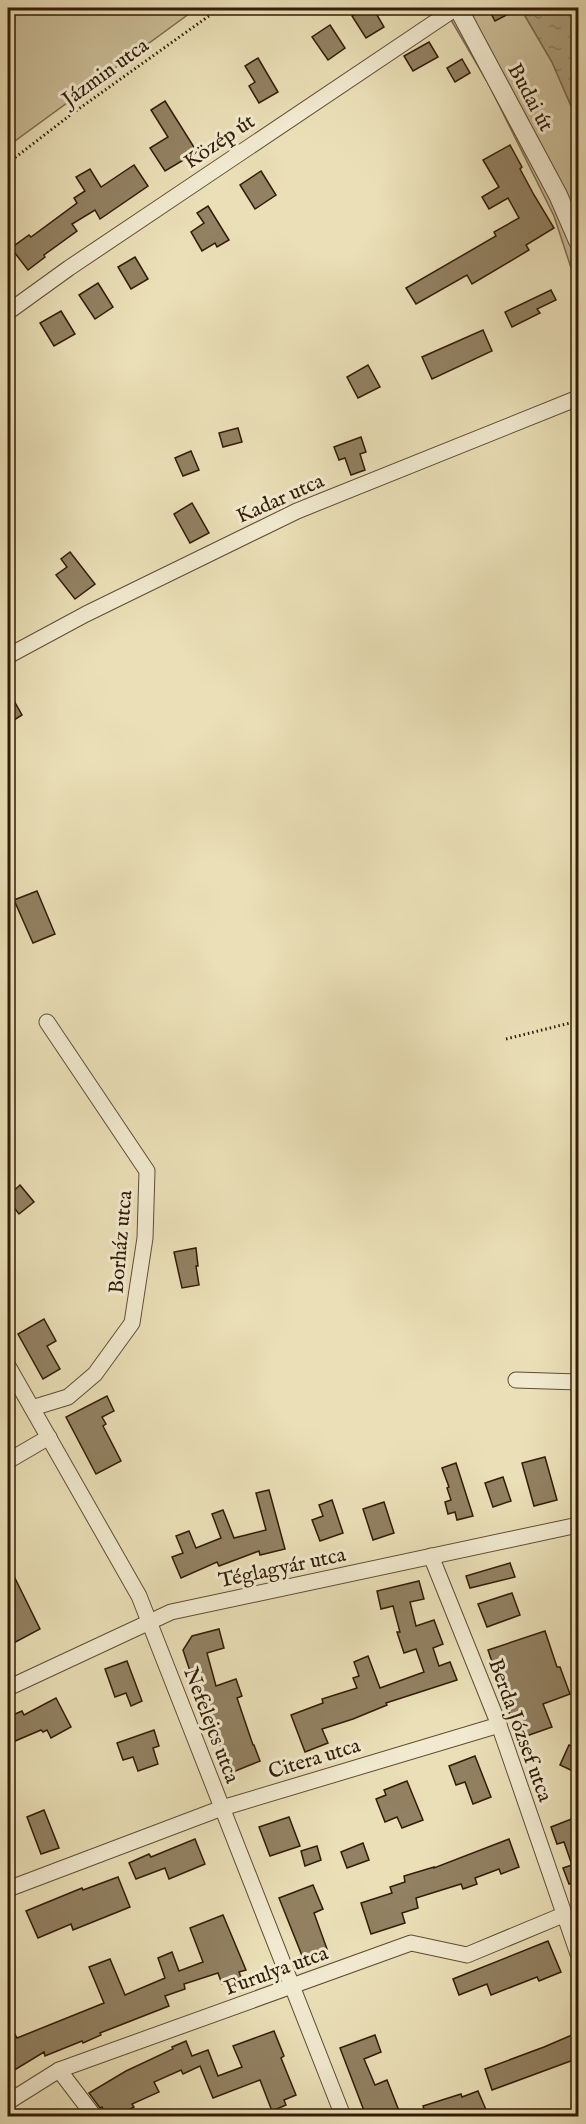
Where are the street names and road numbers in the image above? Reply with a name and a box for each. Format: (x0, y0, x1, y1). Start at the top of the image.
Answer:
street label: Jázmin utca (56, 32, 155, 115)
street label: Budai út (501, 59, 559, 136)
street label: Közép út (179, 109, 260, 176)
street label: Kadar utca (233, 468, 329, 531)
street label: Borház utca (104, 1188, 140, 1295)
street label: Téglagyár utca (216, 1542, 349, 1595)
street label: Berda József utca (481, 1655, 558, 1807)
street label: Nefelejcs utca (176, 1664, 245, 1788)
street label: Citera utca (265, 1732, 365, 1786)
street label: Furulya utca (221, 1940, 333, 2003)

